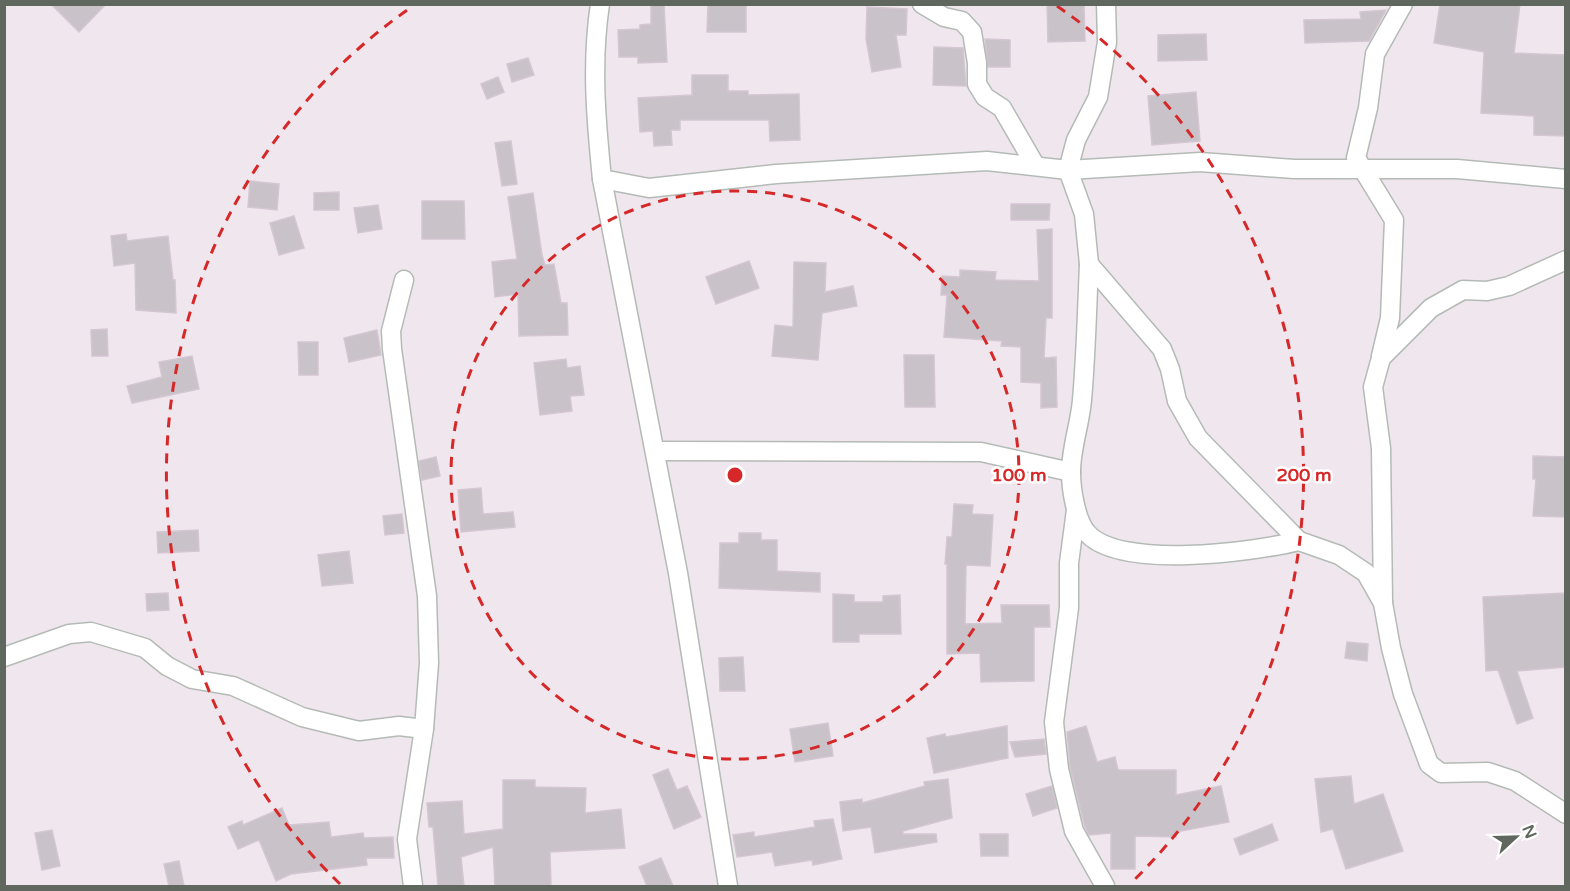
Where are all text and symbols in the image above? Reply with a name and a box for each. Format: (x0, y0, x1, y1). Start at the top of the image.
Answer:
text: 100 m (991, 464, 1047, 486)
text: 200 m (1276, 464, 1332, 486)
centre of rings (725, 465, 745, 485)
north arrow (1486, 807, 1546, 867)
text: N (1517, 822, 1541, 841)

